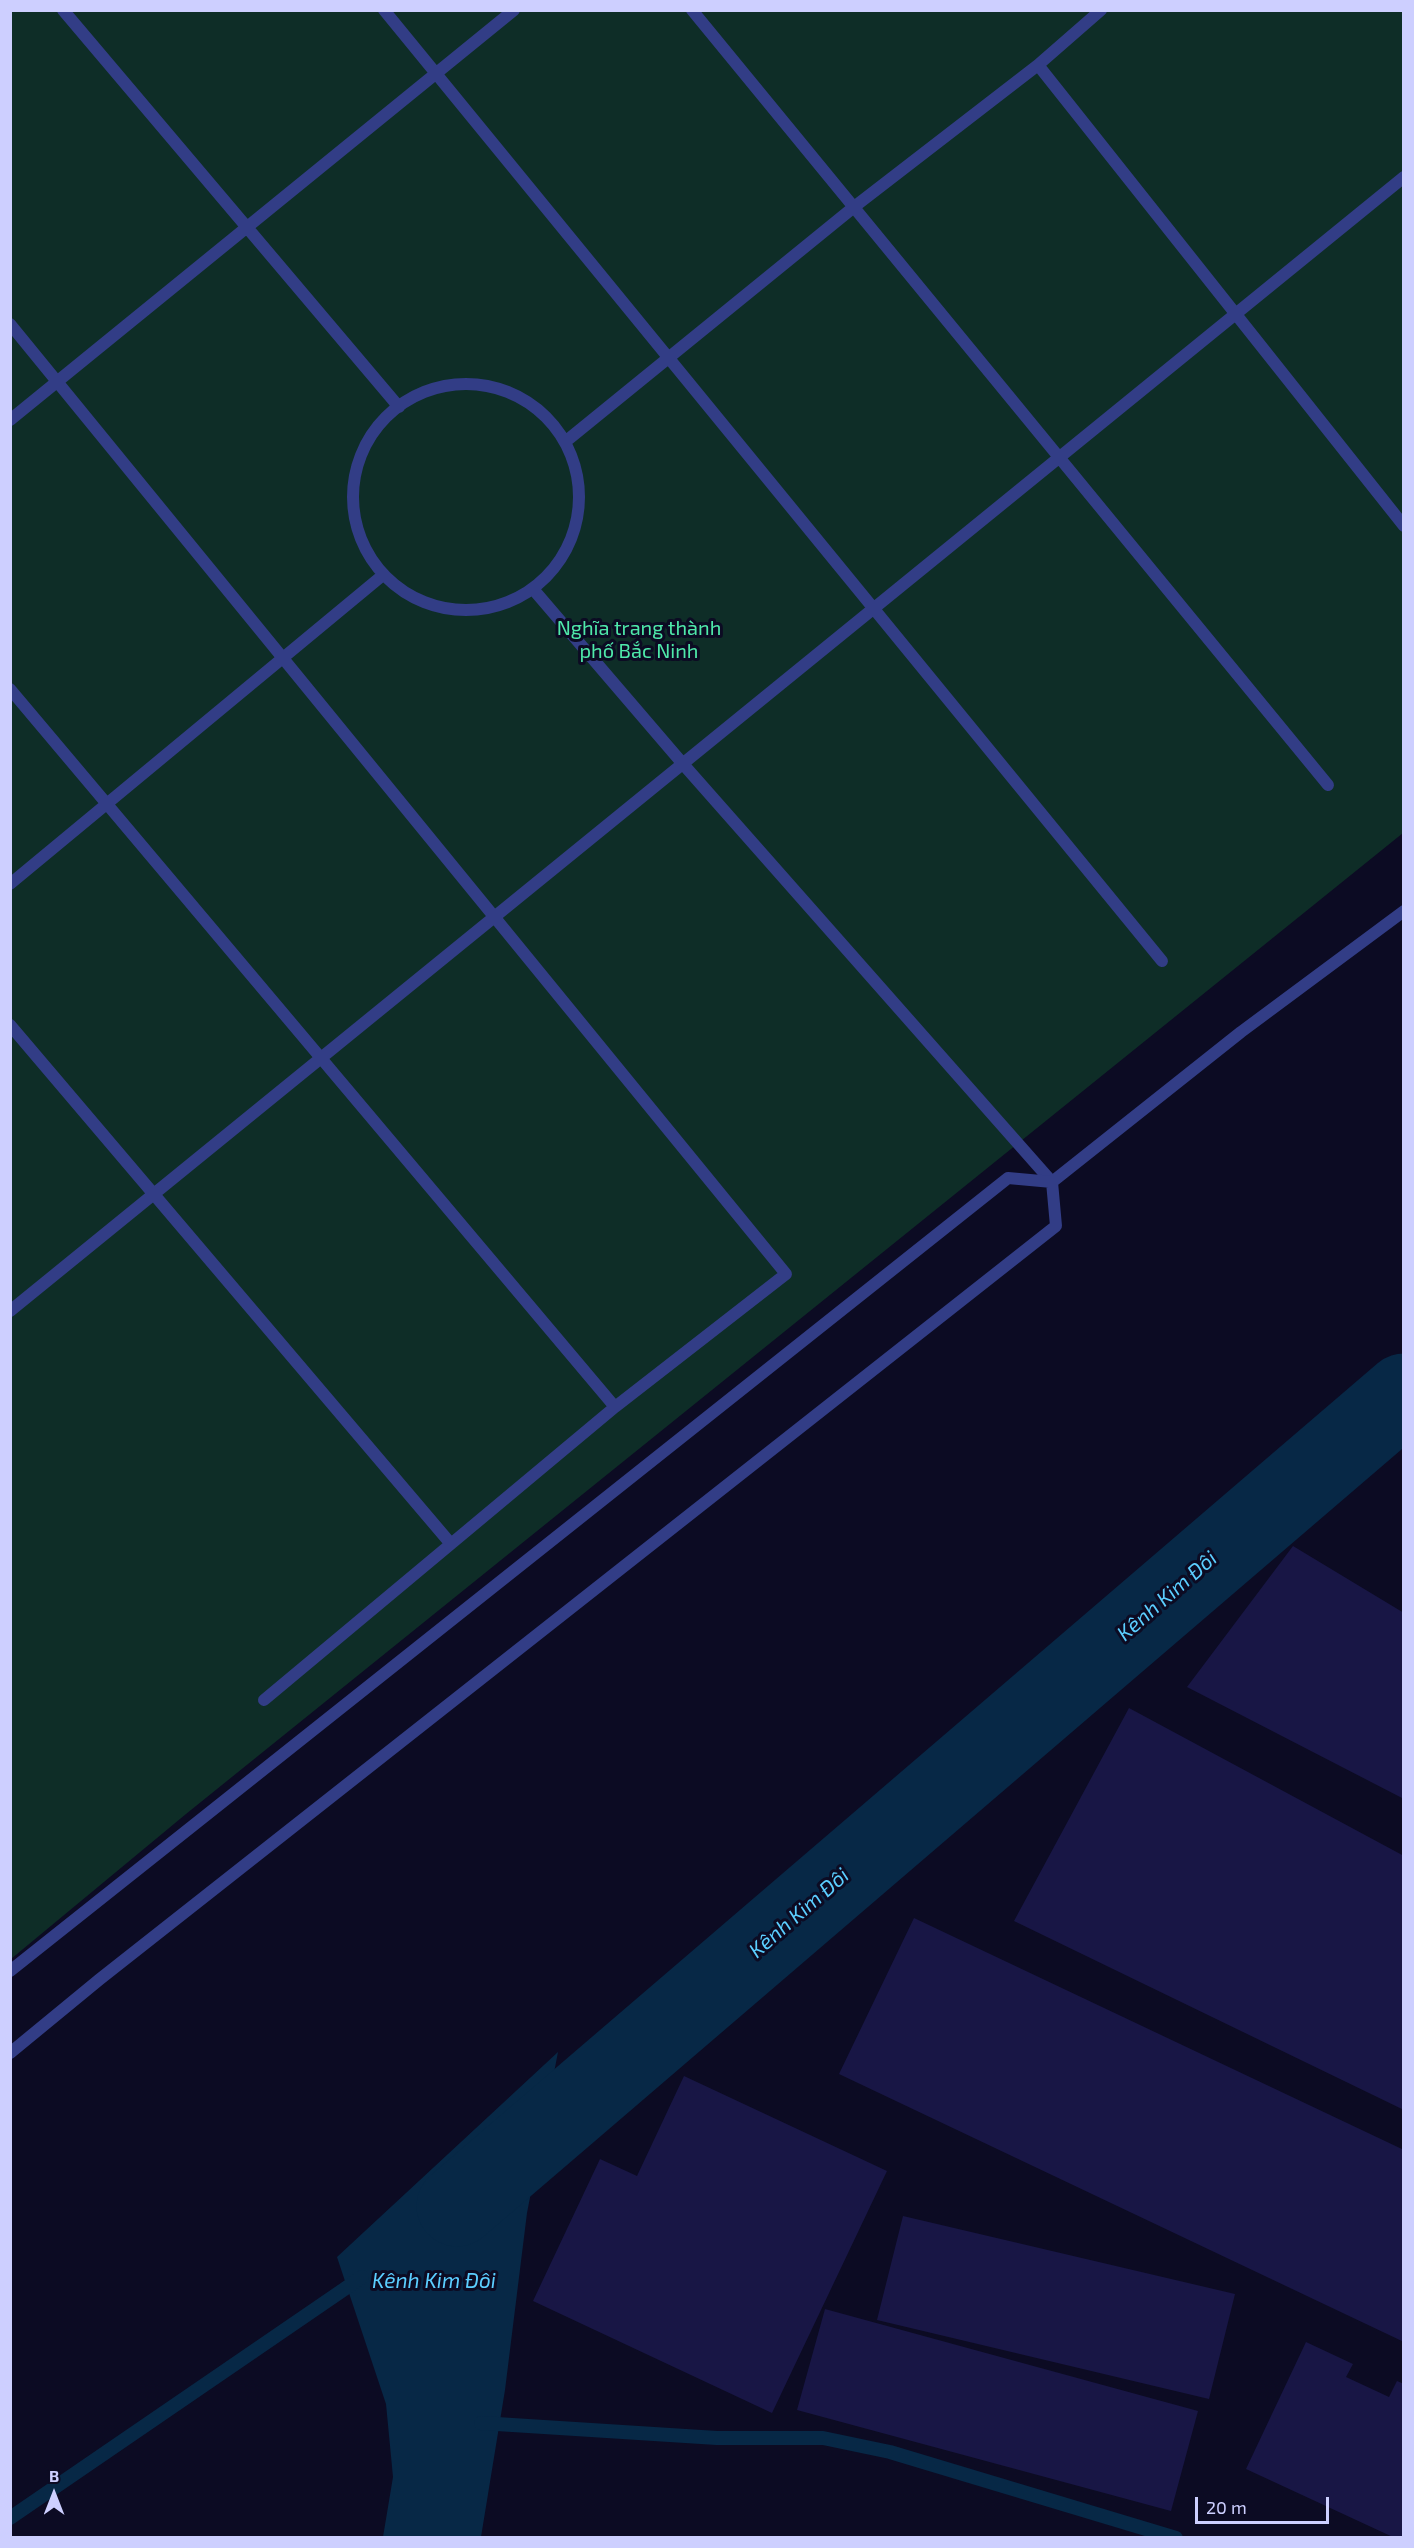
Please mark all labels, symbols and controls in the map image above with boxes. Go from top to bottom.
park label: Nghĩa trang thành phố Bắc Ninh [557,616,721,663]
water label: Kênh Kim Đôi [1112,1546,1222,1646]
water label: Kênh Kim Đôi [744,1863,854,1963]
water label: Kênh Kim Đôi [372,2268,496,2294]
north arrow [24,2464,84,2524]
text: B [49,2466,59,2485]
scale bar [1198,2485,1332,2523]
text: 20 m [1206,2496,1247,2518]

